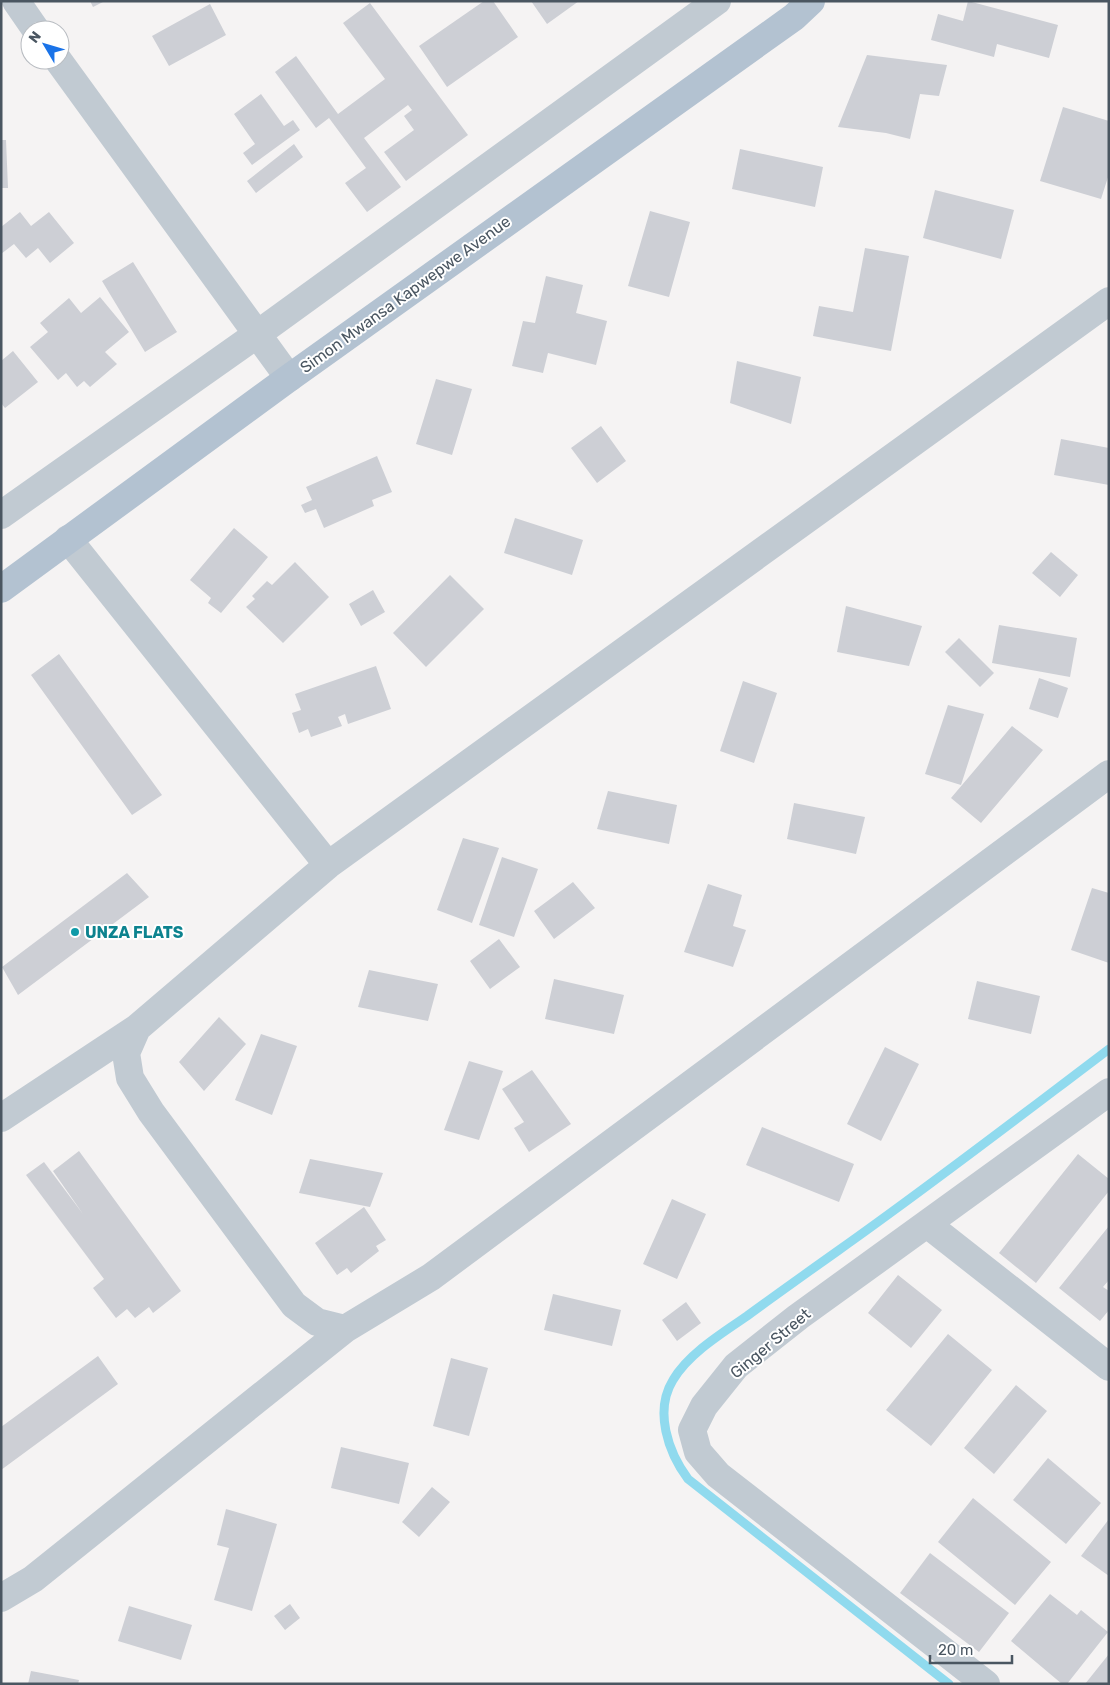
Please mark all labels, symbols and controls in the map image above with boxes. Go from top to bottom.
north arrow [20,20,70,70]
text: N [25,28,45,47]
street label: Simon Mwansa Kapwepwe Avenue [296,212,514,377]
place label: UNZA FLATS [85,923,184,942]
marker: UNZA FLATS [69,926,81,938]
street label: Ginger Street [726,1304,814,1382]
scale bar [930,1632,1012,1664]
text: 20 m [938,1641,973,1659]

